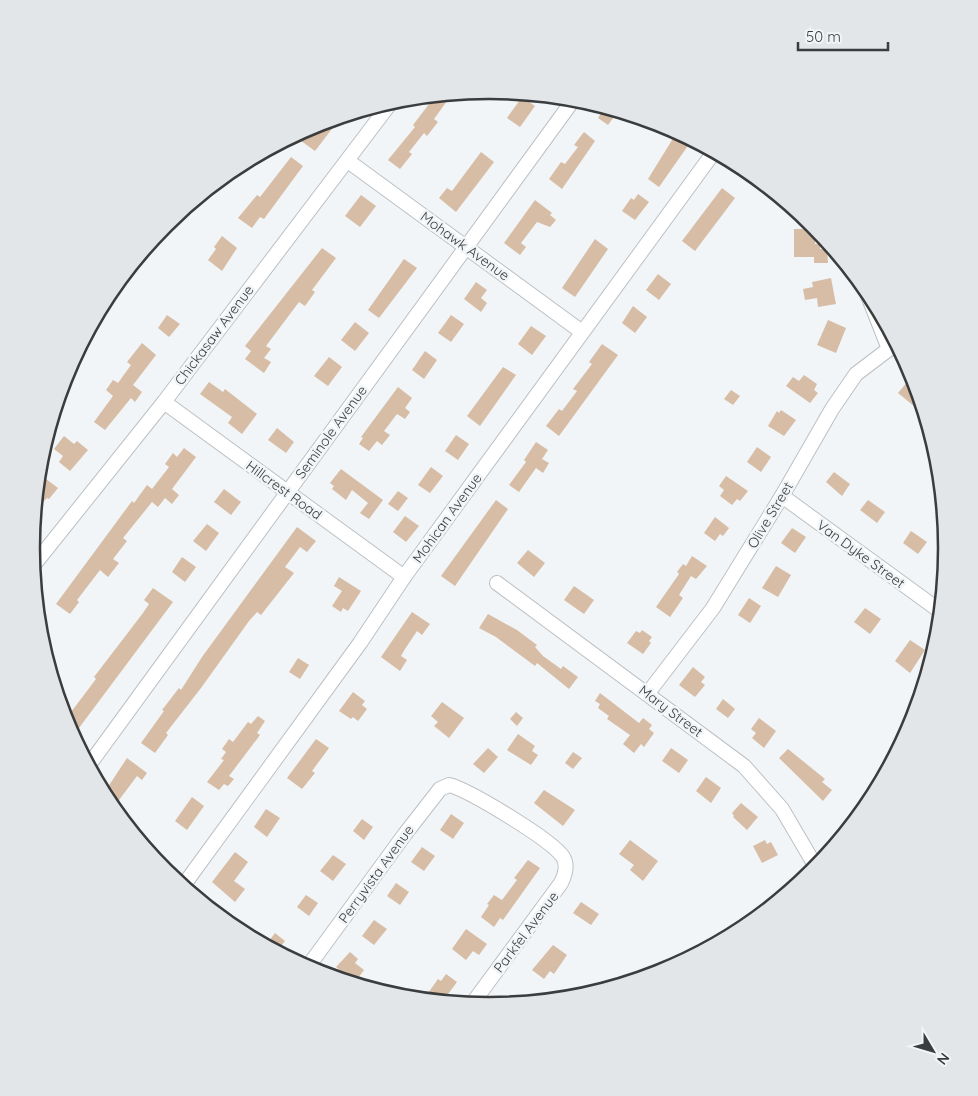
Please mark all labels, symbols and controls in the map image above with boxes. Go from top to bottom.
scale bar [798,20,888,52]
text: 50 m [806,27,841,46]
street label: Mohawk Avenue [417,208,513,285]
street label: Chickasaw Avenue [171,281,258,389]
street label: Seminole Avenue [291,382,371,482]
street label: Hillcrest Road [243,456,325,524]
street label: Mohican Avenue [408,470,486,566]
street label: Olive Street [743,478,797,551]
street label: Van Dyke Street [813,516,909,592]
street label: Mary Street [635,681,707,741]
street label: Perryvista Avenue [334,821,418,927]
street label: Parkfel Avenue [490,888,562,976]
north arrow [908,1026,958,1076]
text: N [933,1049,954,1069]

